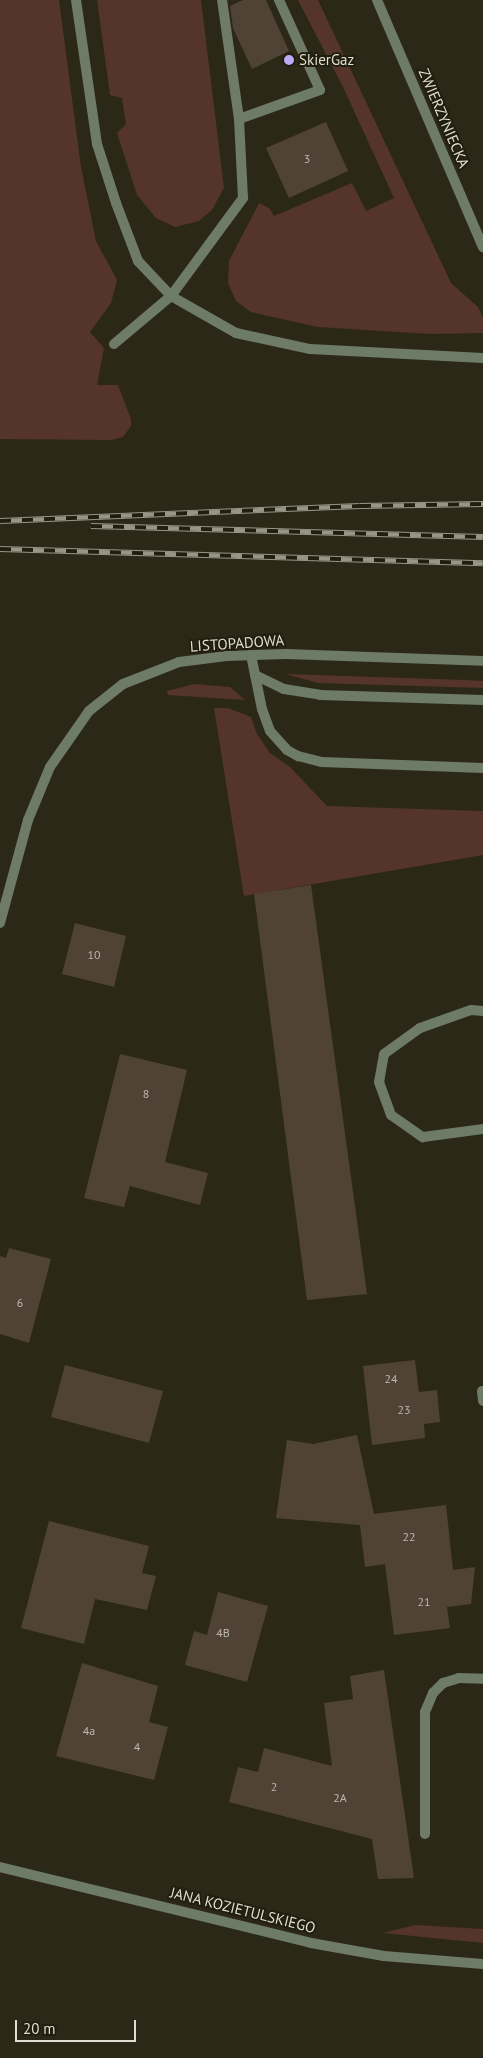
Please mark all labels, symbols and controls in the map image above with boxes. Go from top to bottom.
place label: SkierGaz [299,51,354,69]
marker: SkierGaz [283,54,295,66]
street label: ZWIERZYNIECKA [415,66,473,170]
house number: 3 [304,152,310,166]
street label: LISTOPADOWA [189,631,285,655]
house number: 10 [87,948,101,962]
house number: 8 [143,1087,149,1101]
house number: 6 [17,1296,23,1310]
house number: 24 [384,1372,398,1386]
house number: 23 [397,1403,411,1417]
house number: 22 [402,1530,416,1544]
house number: 21 [417,1595,431,1609]
house number: 4B [216,1626,230,1640]
house number: 4a [83,1724,95,1738]
house number: 4 [134,1740,140,1754]
house number: 2 [271,1780,277,1794]
house number: 2A [333,1791,347,1805]
street label: JANA KOZIETULSKIEGO [168,1883,318,1937]
scale bar [18,2010,139,2042]
text: 20 m [23,2019,56,2038]

